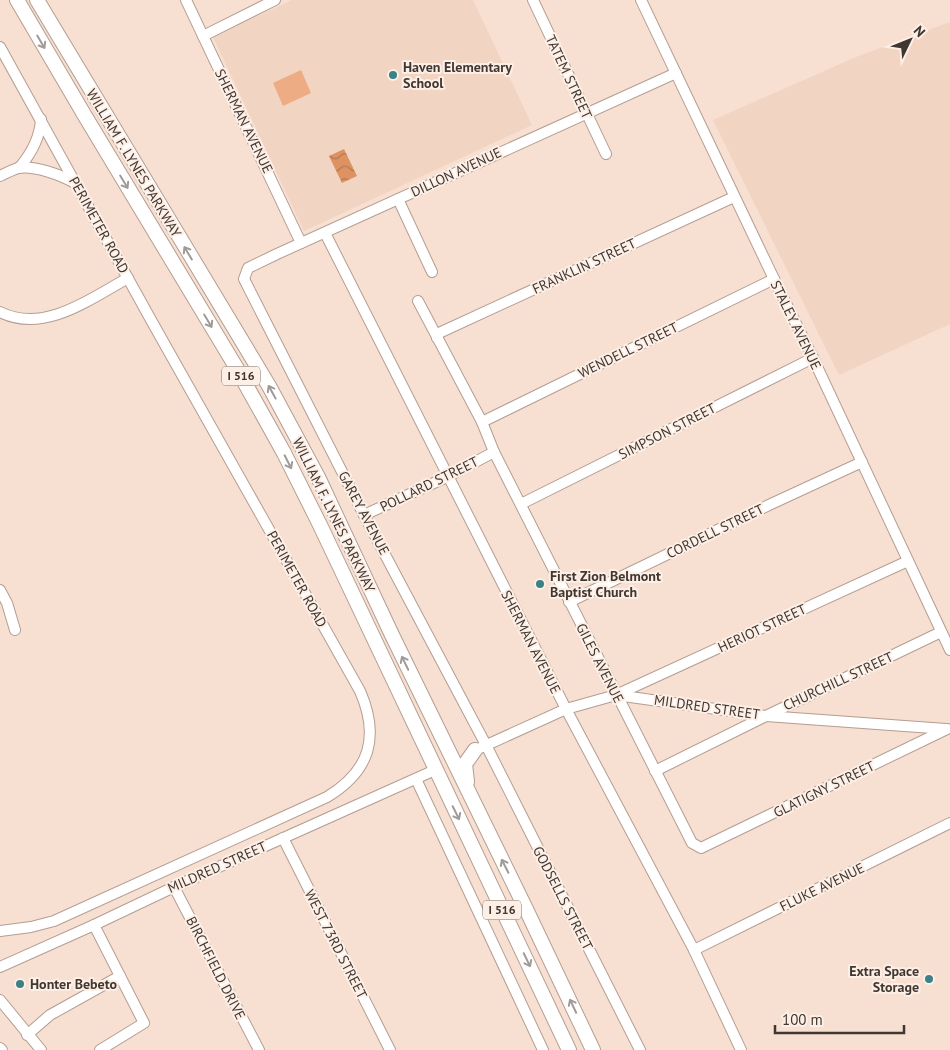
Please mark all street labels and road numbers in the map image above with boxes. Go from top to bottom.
street label: TATEM STREET [542,32,596,122]
street label: SHERMAN AVENUE [211,66,277,176]
street label: WILLIAM F. LYNES PARKWAY [82,85,186,241]
street label: DILLON AVENUE [408,143,504,201]
street label: PERIMETER ROAD [65,173,133,277]
street label: FRANKLIN STREET [529,234,639,298]
street label: STALEY AVENUE [767,277,825,373]
street label: WENDELL STREET [575,318,681,382]
road number: I 516 [222,366,260,386]
street label: SIMPSON STREET [615,399,719,463]
street label: WILLIAM F. LYNES PARKWAY [289,435,379,596]
street label: POLLARD STREET [377,452,481,516]
street label: GAREY AVENUE [334,468,394,558]
street label: CORDELL STREET [663,500,767,562]
street label: PERIMETER ROAD [263,527,331,631]
street label: SHERMAN AVENUE [497,587,565,697]
street label: HERIOT STREET [715,600,809,656]
street label: GILES AVENUE [572,620,628,706]
street label: CHURCHILL STREET [780,647,896,714]
street label: MILDRED STREET [653,691,761,723]
street label: GLATIGNY STREET [770,757,878,821]
street label: MILDRED STREET [165,837,270,897]
street label: GODSELLS STREET [529,843,597,953]
street label: FLUKE AVENUE [777,859,867,915]
street label: WEST 73RD STREET [301,886,371,1002]
road number: I 516 [483,900,521,920]
street label: BIRCHFIELD DRIVE [182,913,250,1023]

